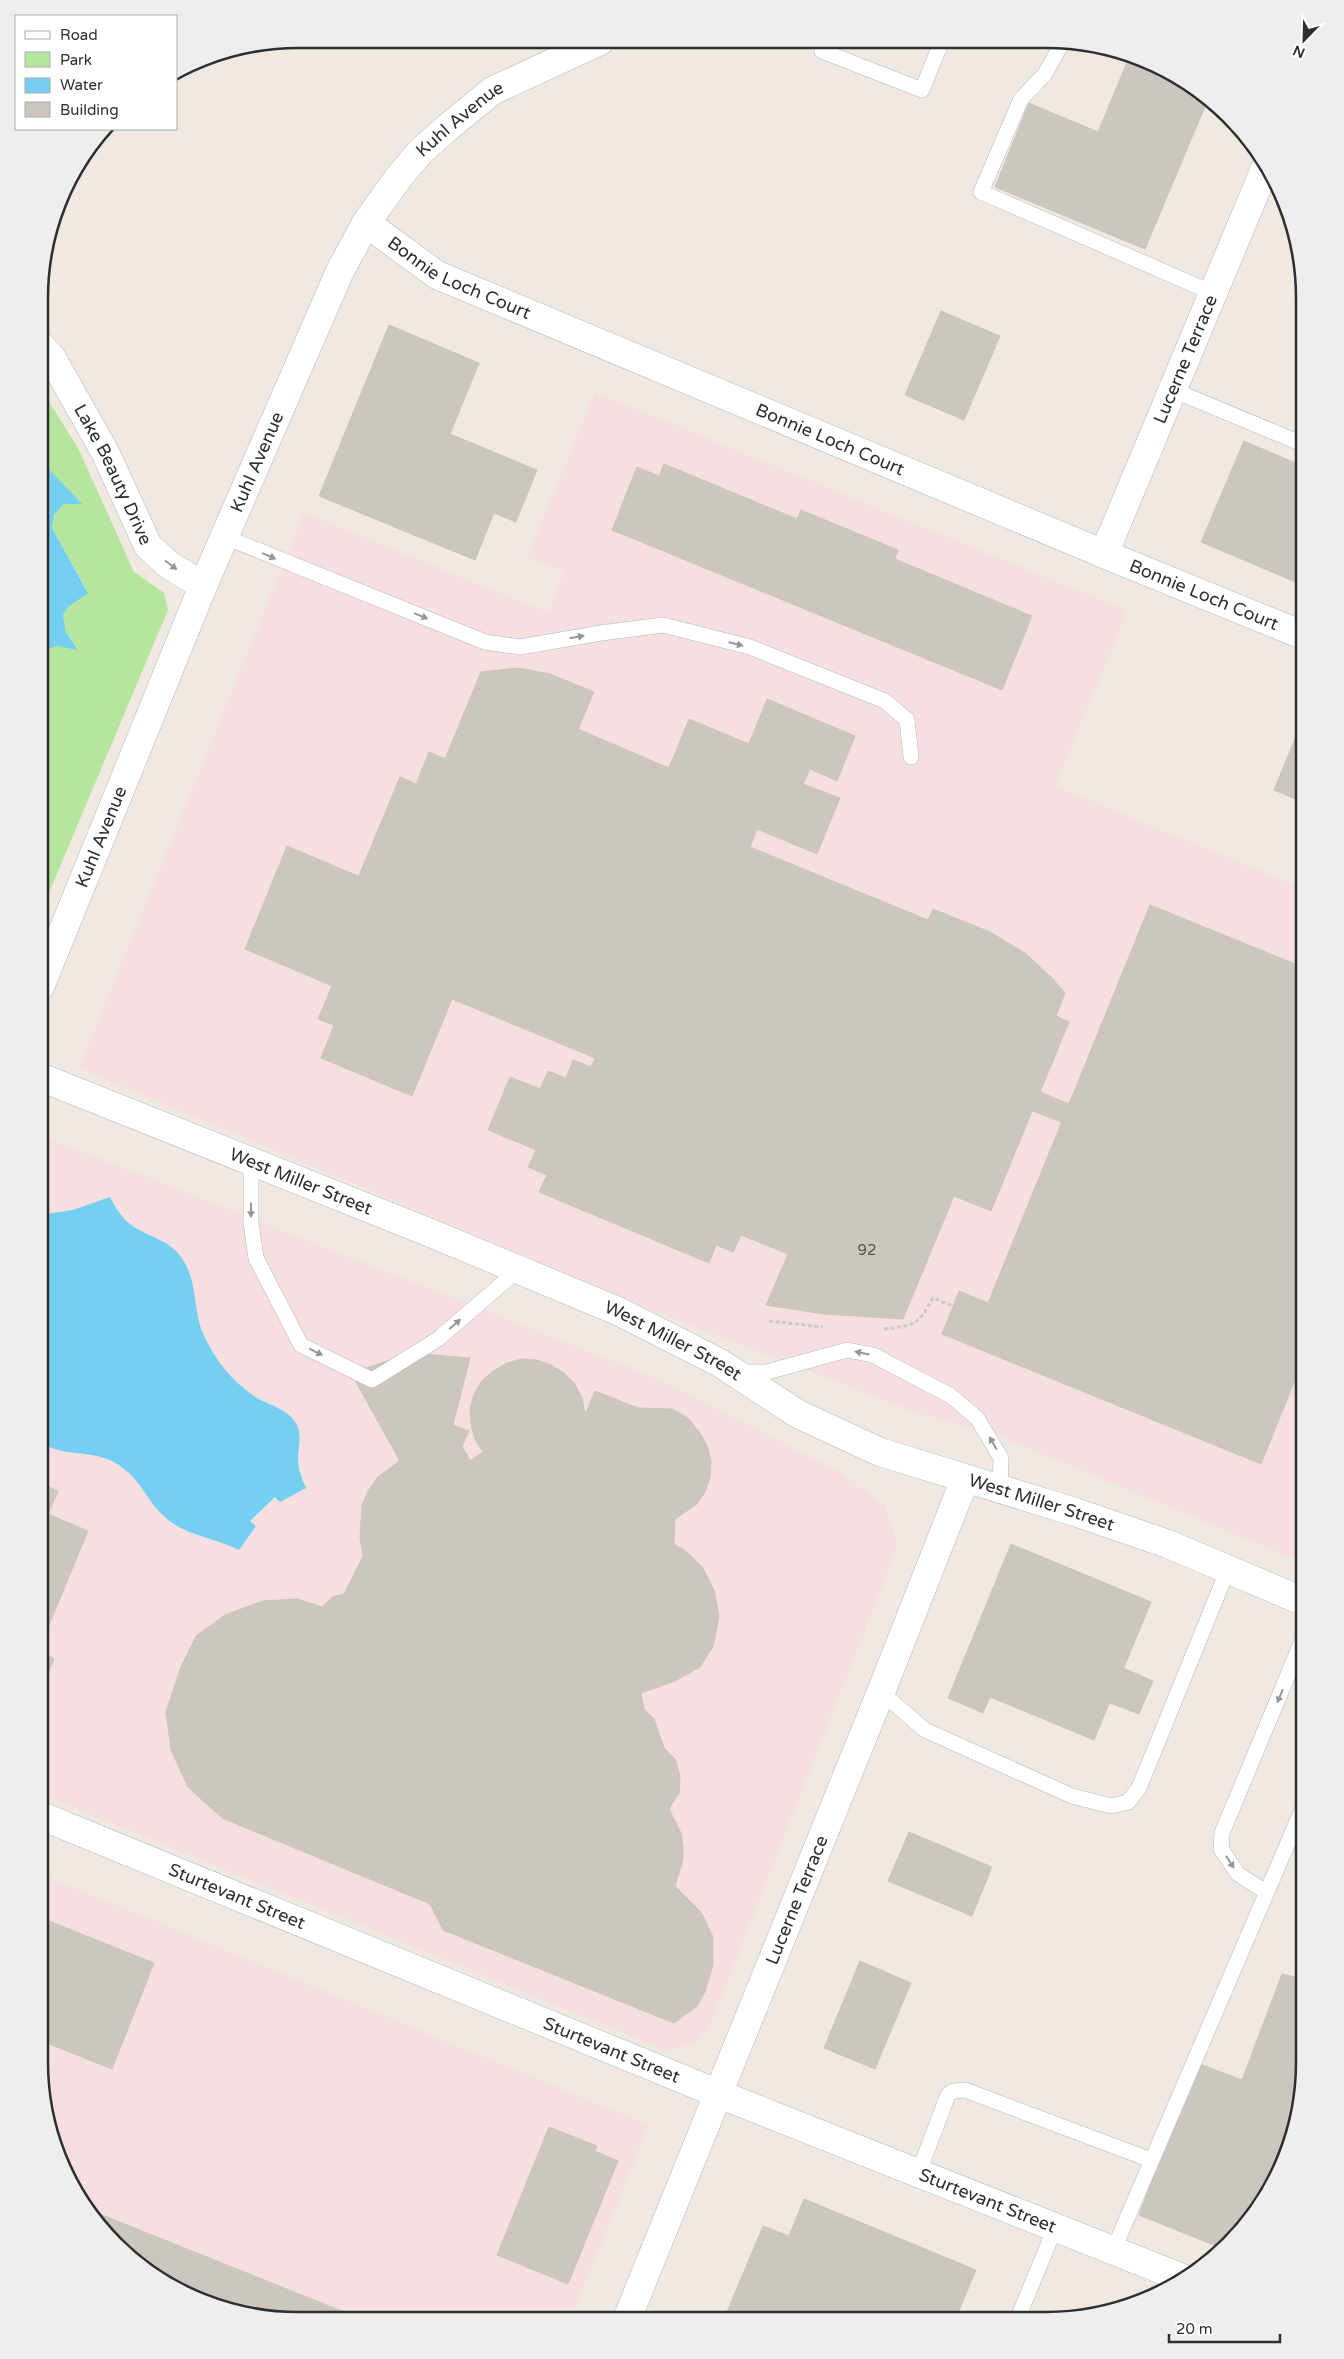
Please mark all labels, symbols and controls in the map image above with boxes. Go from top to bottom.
legend [15,15,178,130]
north arrow [1279,15,1329,65]
text: Road [60,26,98,44]
text: N [1291,41,1308,62]
text: Park [60,51,92,69]
text: Water [60,76,103,94]
street label: Kuhl Avenue [411,76,507,162]
text: Building [60,101,119,119]
street label: Bonnie Loch Court [383,231,534,324]
street label: Lucerne Terrace [1149,292,1222,427]
street label: Bonnie Loch Court [752,399,908,480]
street label: Lake Beauty Drive [69,400,157,548]
street label: Kuhl Avenue [225,408,288,516]
one-way arrow [262,553,277,561]
street label: Bonnie Loch Court [1126,555,1282,635]
one-way arrow [164,560,177,571]
one-way arrow [413,613,428,620]
one-way arrow [569,633,585,641]
one-way arrow [729,640,744,648]
street label: Kuhl Avenue [71,783,131,891]
street label: West Miller Street [226,1143,376,1220]
one-way arrow [247,1202,255,1218]
house number: 92 [858,1241,876,1259]
street label: West Miller Street [601,1296,746,1385]
one-way arrow [448,1318,460,1330]
one-way arrow [309,1348,323,1356]
one-way arrow [854,1349,870,1357]
one-way arrow [988,1436,997,1449]
street label: West Miller Street [966,1469,1118,1536]
one-way arrow [1275,1689,1283,1703]
street label: Lucerne Terrace [761,1832,833,1968]
one-way arrow [1225,1855,1235,1868]
street label: Sturtevant Street [165,1858,309,1934]
street label: Sturtevant Street [540,2012,683,2088]
street label: Sturtevant Street [916,2164,1059,2238]
scale bar [1169,2312,1280,2344]
text: 20 m [1176,2320,1213,2338]

